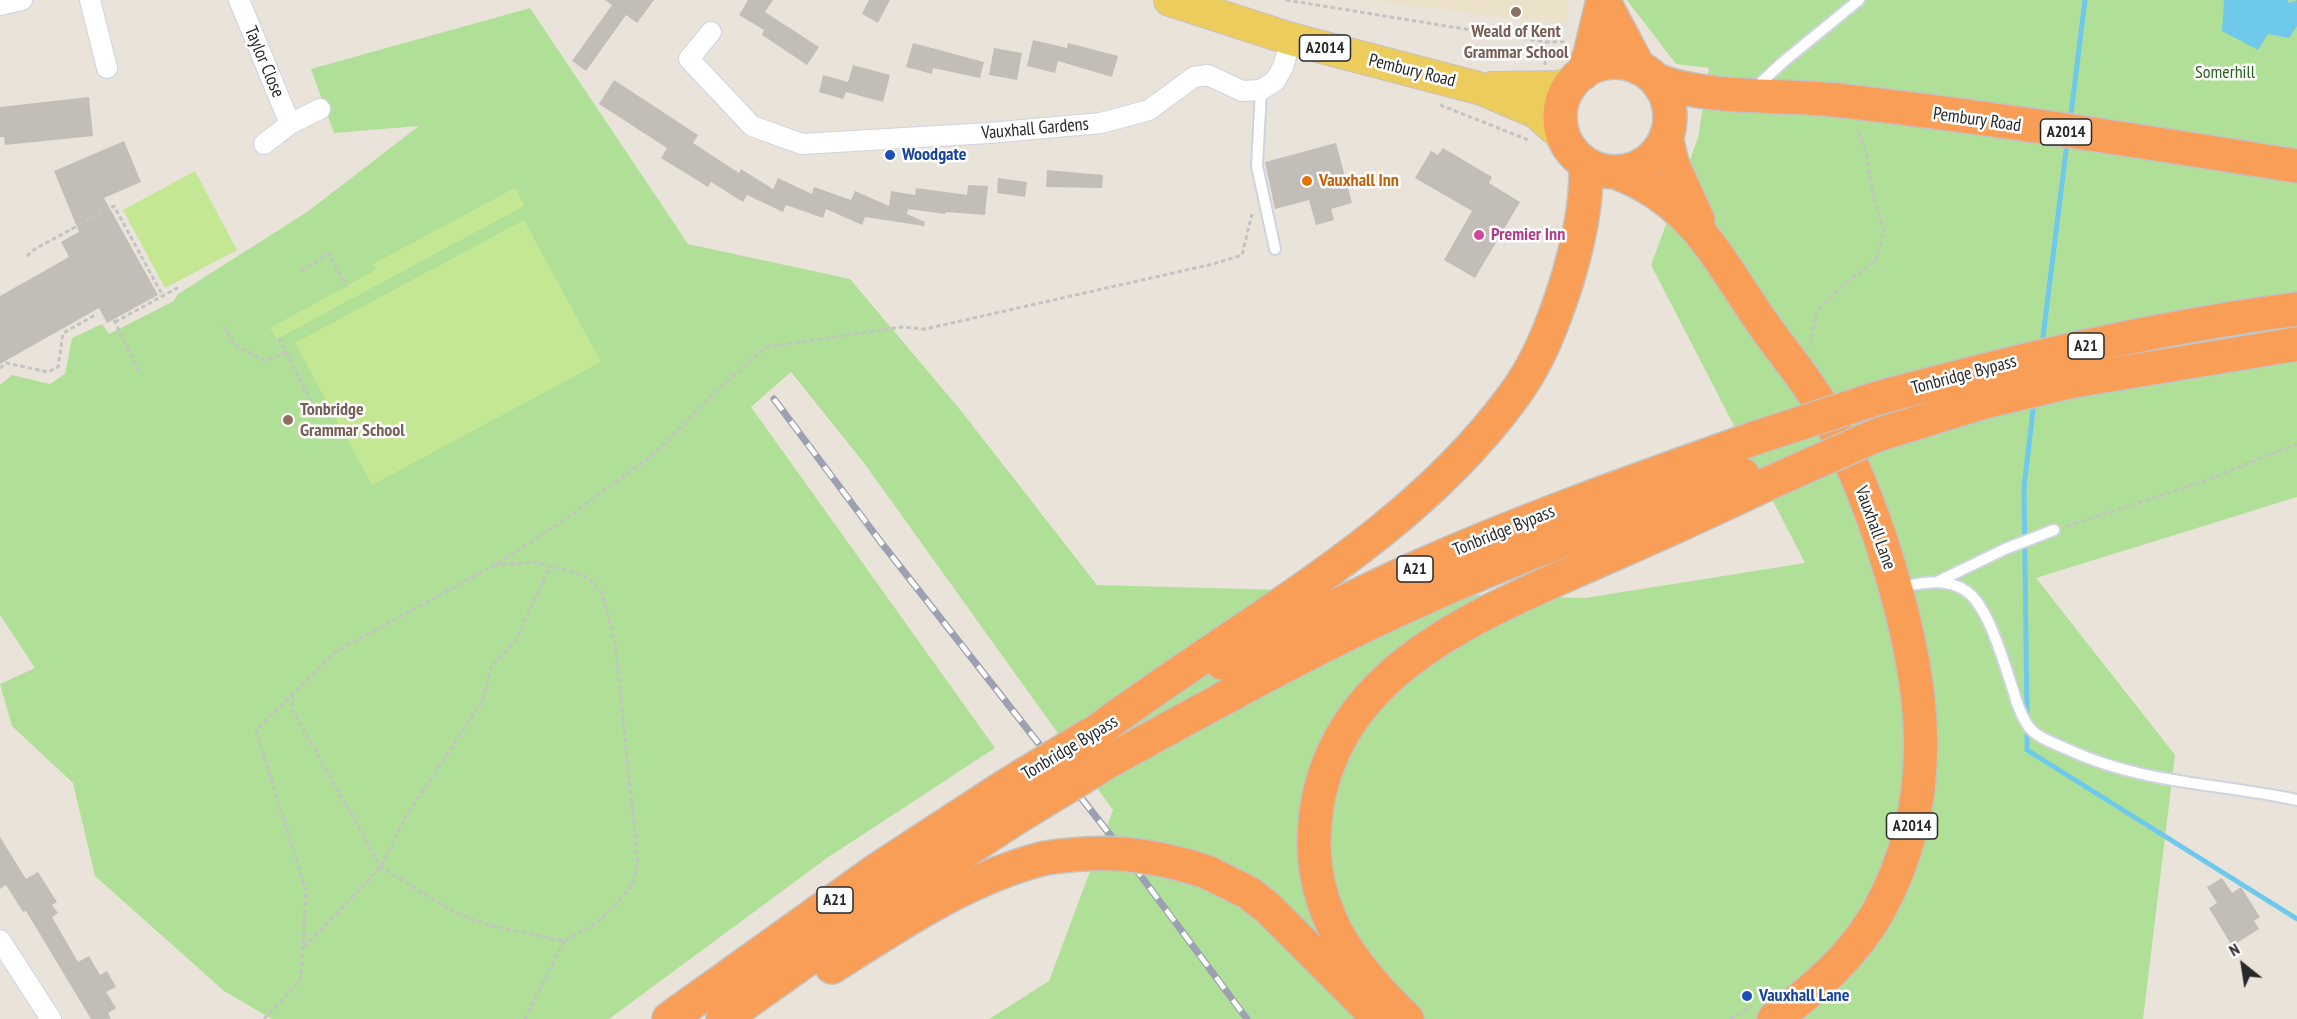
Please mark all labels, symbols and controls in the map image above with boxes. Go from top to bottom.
marker: Weald of Kent Grammar School [1509,5,1523,19]
place label: Weald of Kent Grammar School [1464,21,1568,63]
street label: Taylor Close [239,23,289,101]
road number: A2014 [1300,35,1350,61]
street label: Pembury Road [1366,50,1458,92]
park label: Somerhill [2195,62,2255,84]
street label: Pembury Road [1932,103,2022,137]
street label: Vauxhall Gardens [980,114,1090,144]
road number: A2014 [2040,119,2092,145]
place label: Woodgate [902,144,966,166]
marker: Woodgate [883,148,897,162]
place label: Vauxhall Inn [1319,170,1399,192]
marker: Vauxhall Inn [1300,174,1314,188]
place label: Premier Inn [1491,224,1565,246]
marker: Premier Inn [1472,228,1486,242]
road number: A21 [2068,333,2104,359]
street label: Tonbridge Bypass [1909,351,2019,399]
place label: Tonbridge Grammar School [300,399,405,442]
marker: Tonbridge Grammar School [281,413,295,427]
street label: Vauxhall Lane [1850,483,1900,573]
street label: Tonbridge Bypass [1450,501,1558,561]
road number: A21 [1397,556,1433,582]
street label: Tonbridge Bypass [1018,711,1122,785]
road number: A2014 [1886,813,1938,839]
road number: A21 [817,887,853,913]
north arrow [2213,935,2273,995]
text: N [2225,939,2243,960]
place label: Vauxhall Lane [1759,985,1849,1007]
marker: Vauxhall Lane [1740,989,1754,1003]

